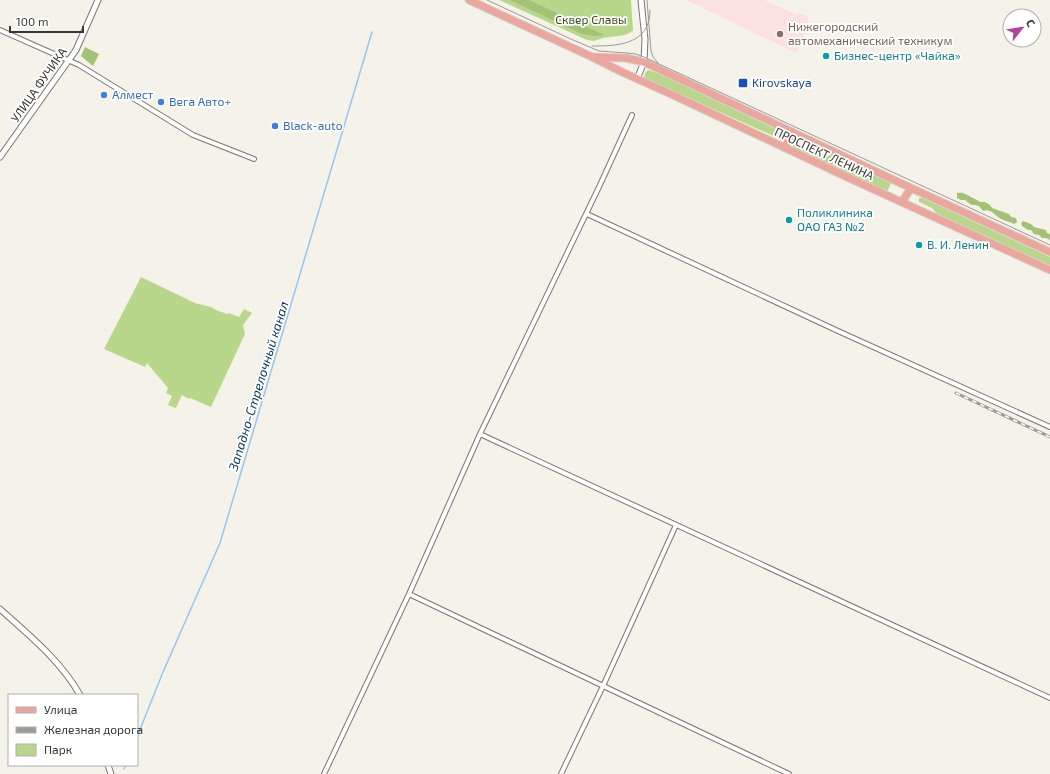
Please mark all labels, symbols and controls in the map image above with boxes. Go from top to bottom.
scale bar [10,8,83,34]
north arrow [1002,8,1042,48]
park label: Сквер Славы [555,12,627,26]
text: 100 m [16,14,48,28]
text: С [1024,17,1039,29]
place label: Нижегородский автомеханический техникум [788,19,952,48]
marker: Нижегородский автомеханический техникум [775,29,785,39]
street label: УЛИЦА ФУЧИКА [7,44,69,124]
place label: Бизнес-центр «Чайка» [834,48,961,62]
marker: Бизнес-центр «Чайка» [821,51,831,61]
place label: Kirovskaya [752,75,812,89]
marker: Kirovskaya [737,77,749,89]
place label: Алмест [112,87,154,101]
marker: Алмест [99,90,109,100]
place label: Вега Авто+ [169,94,231,108]
marker: Вега Авто+ [156,97,166,107]
place label: Black-auto [283,118,343,132]
marker: Black-auto [270,121,280,131]
street label: ПРОСПЕКТ ЛЕНИНА [773,124,877,182]
place label: Поликлиника ОАО ГАЗ №2 [797,205,873,233]
marker: Поликлиника ОАО ГАЗ №2 [784,215,794,225]
place label: В. И. Ленин [927,237,989,251]
marker: В. И. Ленин [914,240,924,250]
water label: Западно-Стрелочный канал [224,299,291,474]
legend [8,694,138,766]
text: Улица [44,702,77,716]
text: Железная дорога [44,722,143,736]
text: Парк [44,742,73,756]

